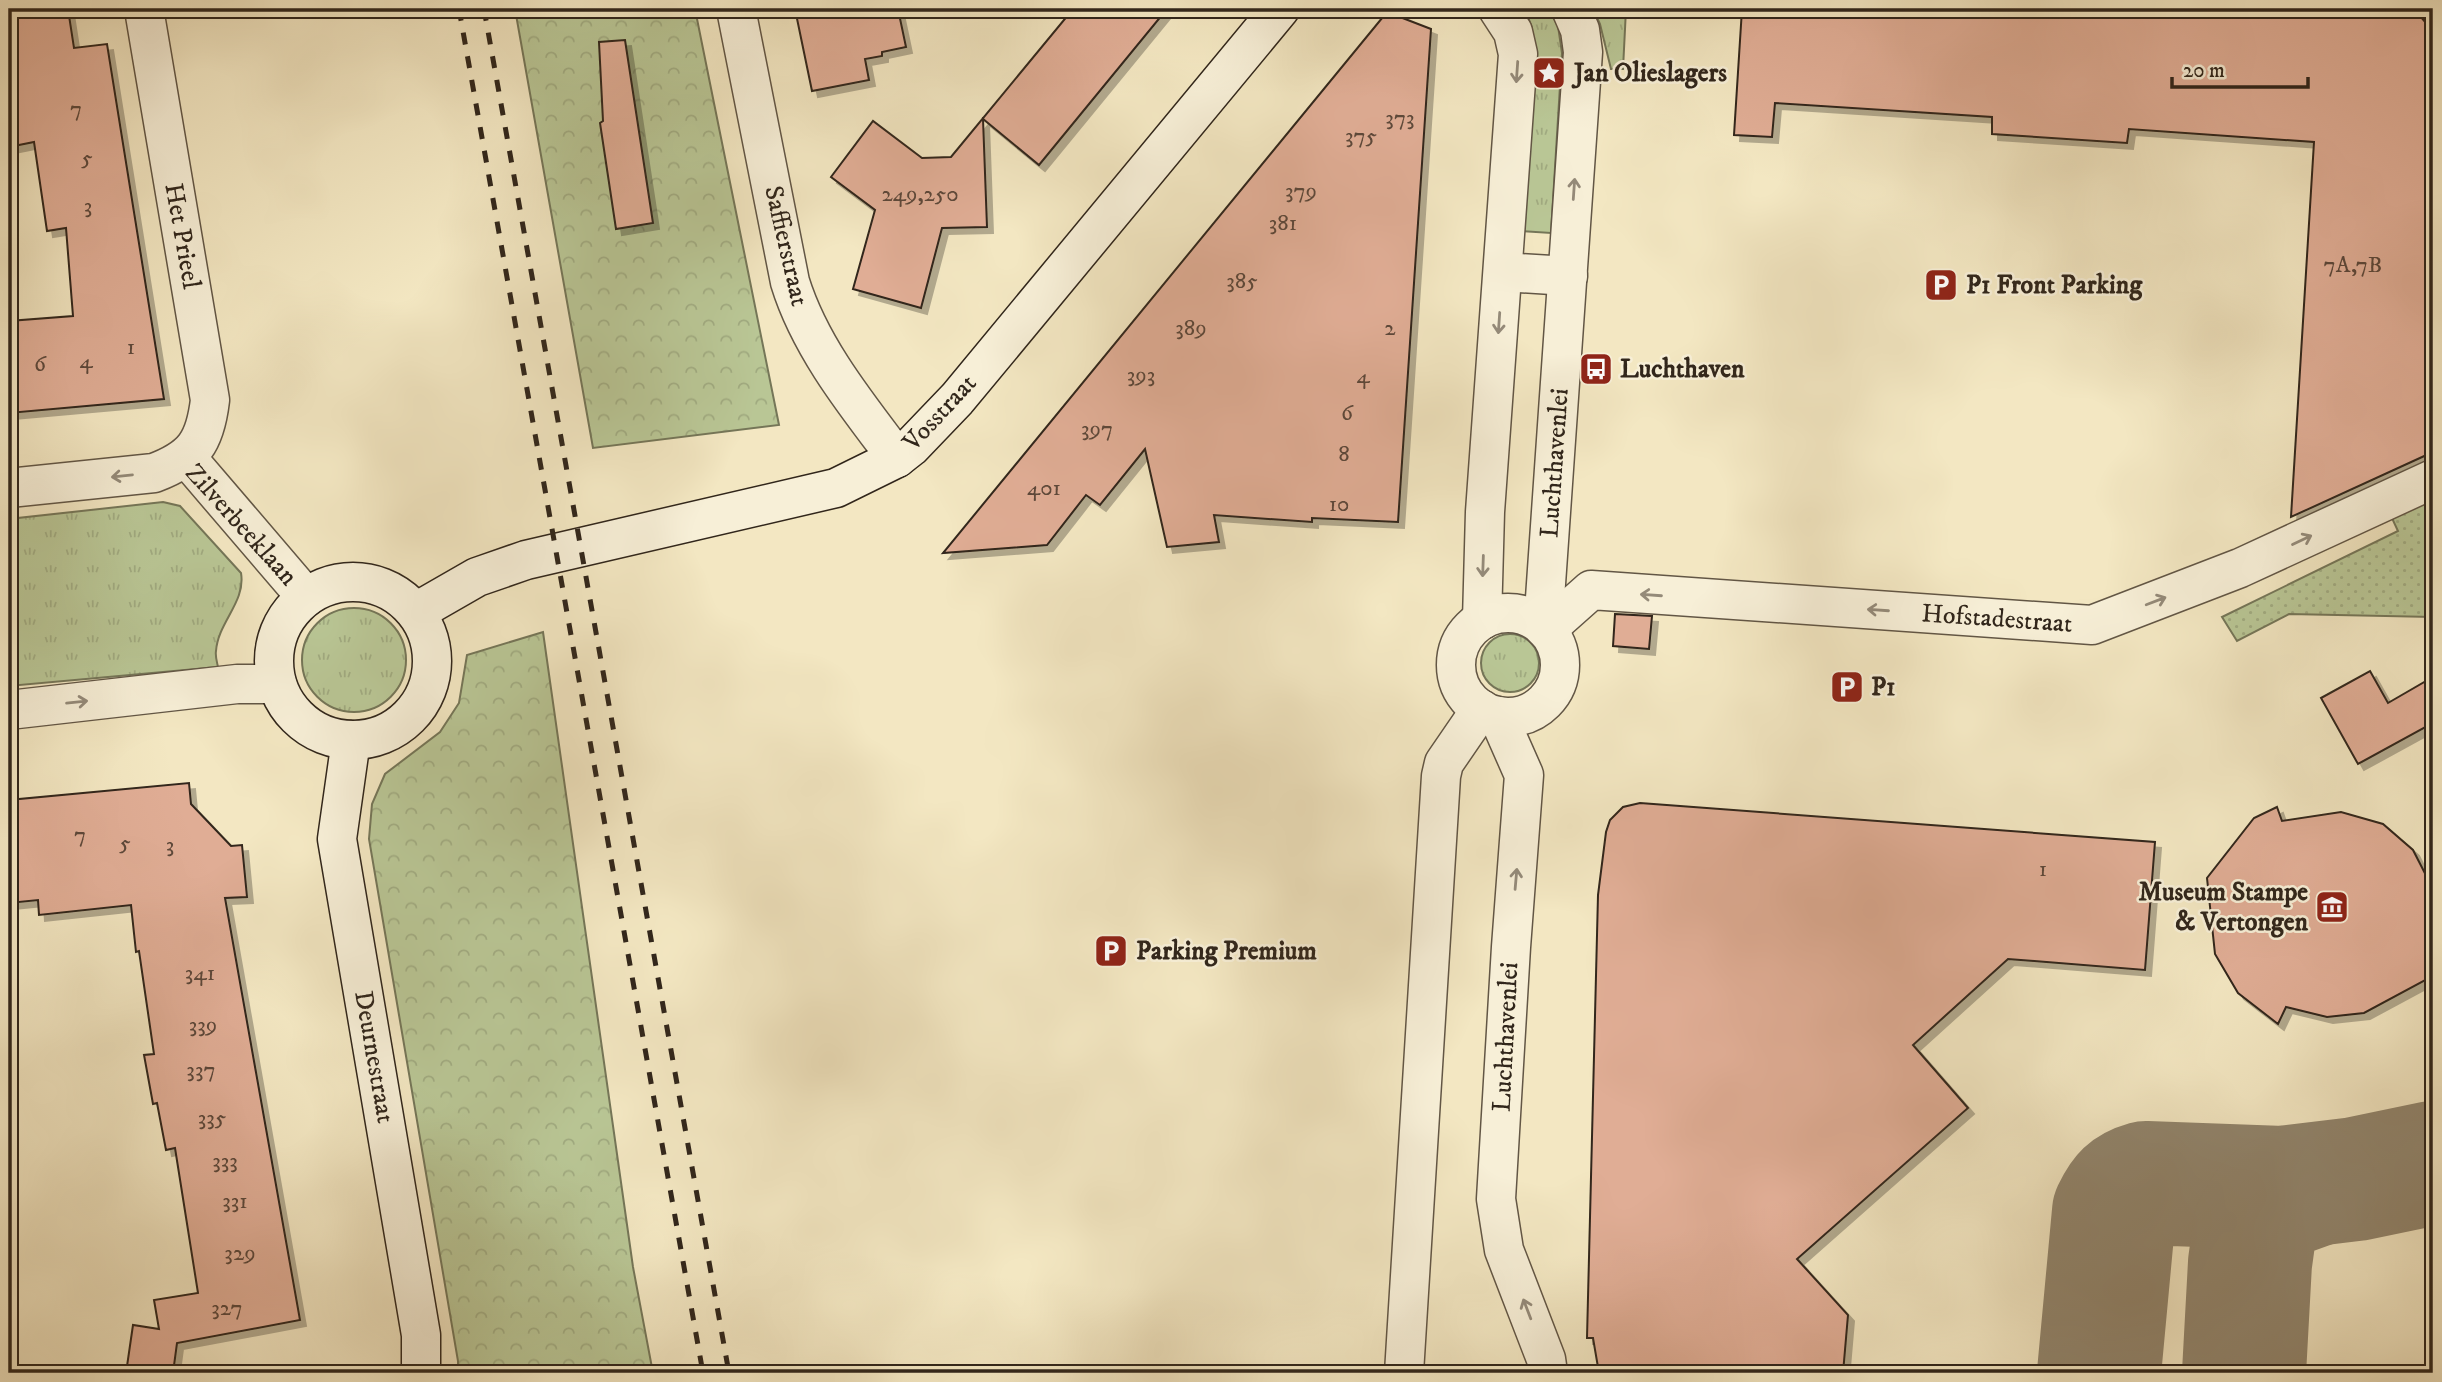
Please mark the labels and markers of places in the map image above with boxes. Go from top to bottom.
place icon: Jan Olieslagers [1530,54,1568,92]
place label: Jan Olieslagers [1571,57,1727,90]
parking icon: P1 Front Parking [1922,266,1960,304]
place label: P1 Front Parking [1966,269,2143,302]
bus stop icon: Luchthaven [1577,350,1615,388]
place label: Luchthaven [1620,353,1745,386]
parking icon: P1 [1828,668,1866,706]
place label: P1 [1871,671,1896,704]
place label: Museum Stampe & Vertongen [2139,876,2308,939]
museum icon: Museum Stampe & Vertongen [2313,888,2351,926]
parking icon: Parking Premium [1092,932,1130,970]
place label: Parking Premium [1136,935,1317,968]

